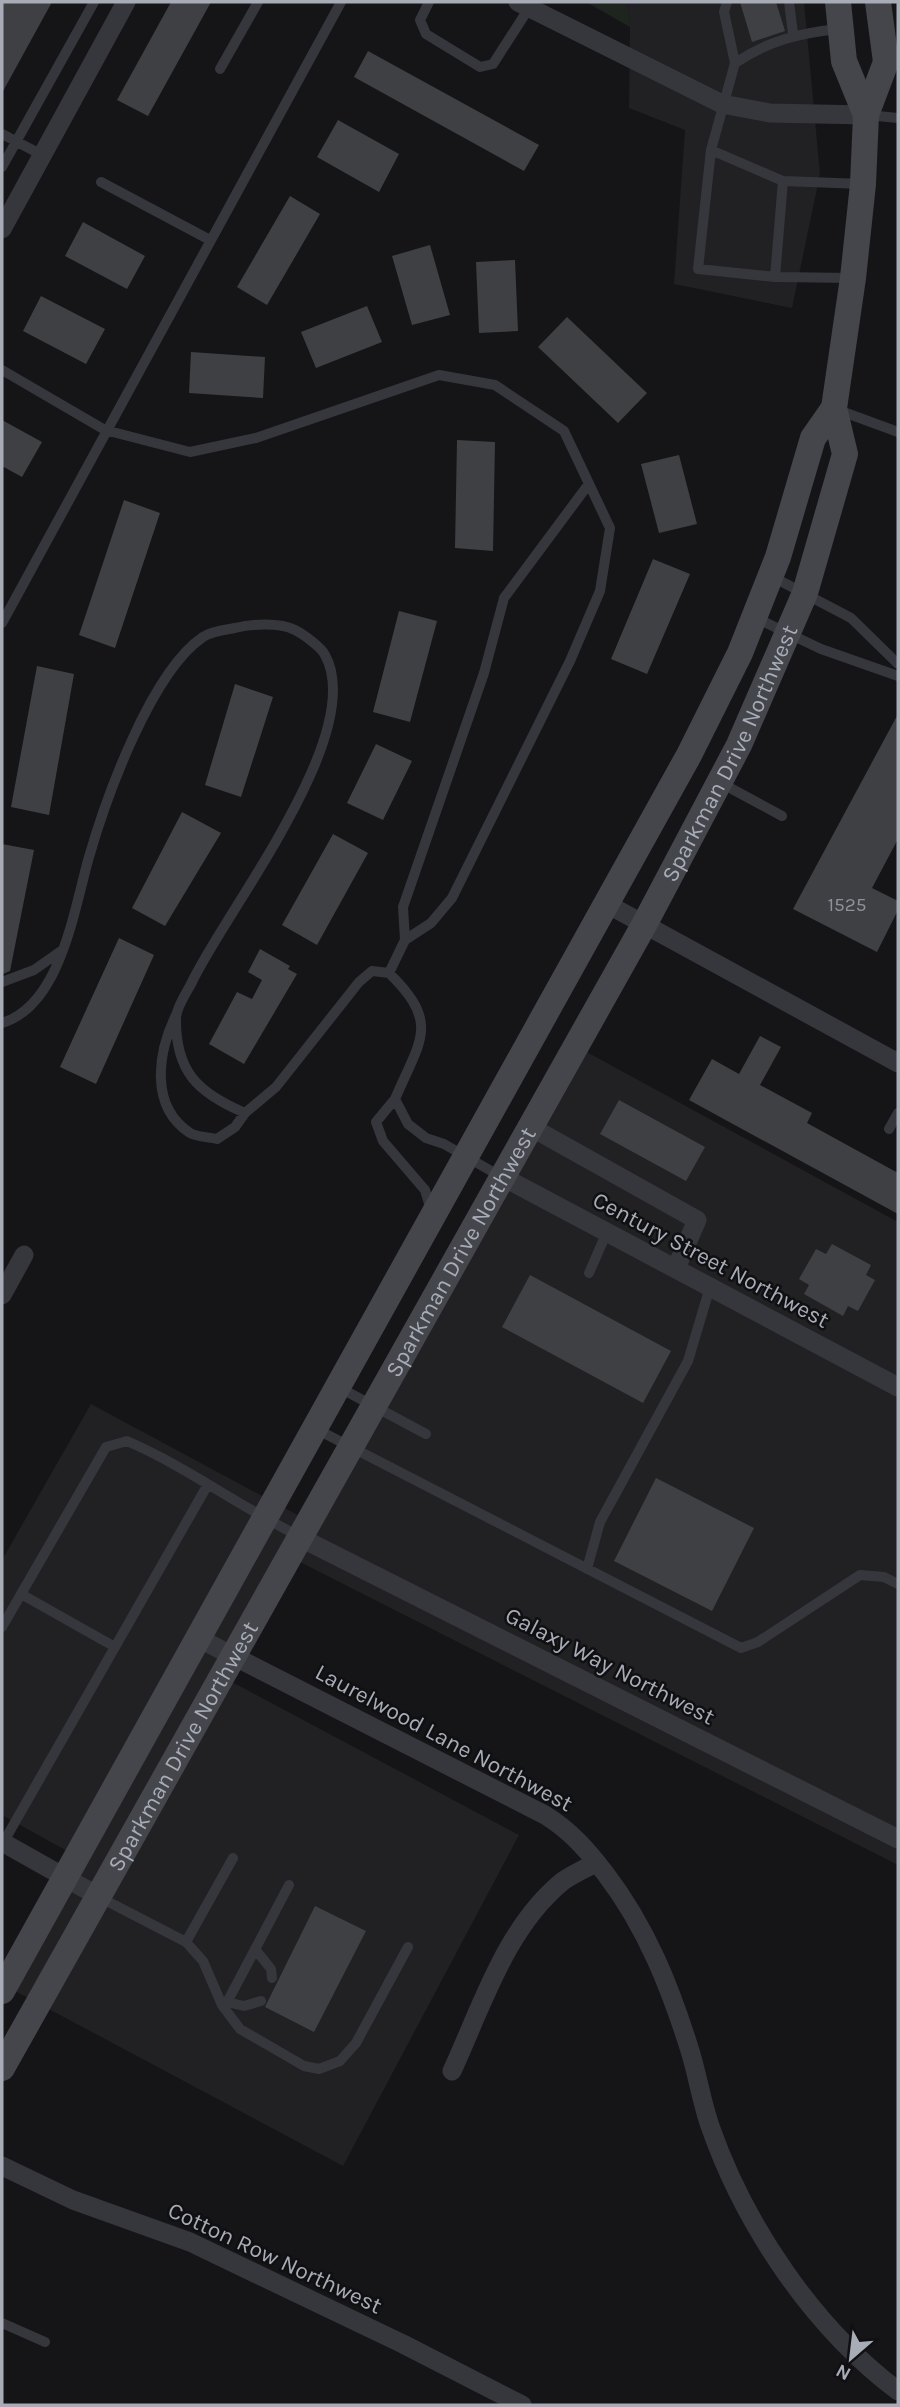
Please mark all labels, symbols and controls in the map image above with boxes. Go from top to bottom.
street label: Sparkman Drive Northwest [656,620,803,886]
house number: 1525 [828,894,866,916]
street label: Sparkman Drive Northwest [379,1122,541,1382]
street label: Century Street Northwest [588,1186,834,1334]
street label: Galaxy Way Northwest [501,1601,720,1731]
street label: Sparkman Drive Northwest [102,1616,264,1876]
street label: Laurelwood Lane Northwest [311,1659,578,1818]
street label: Cotton Row Northwest [164,2197,387,2320]
north arrow [816,2323,886,2393]
text: N [832,2359,855,2385]

